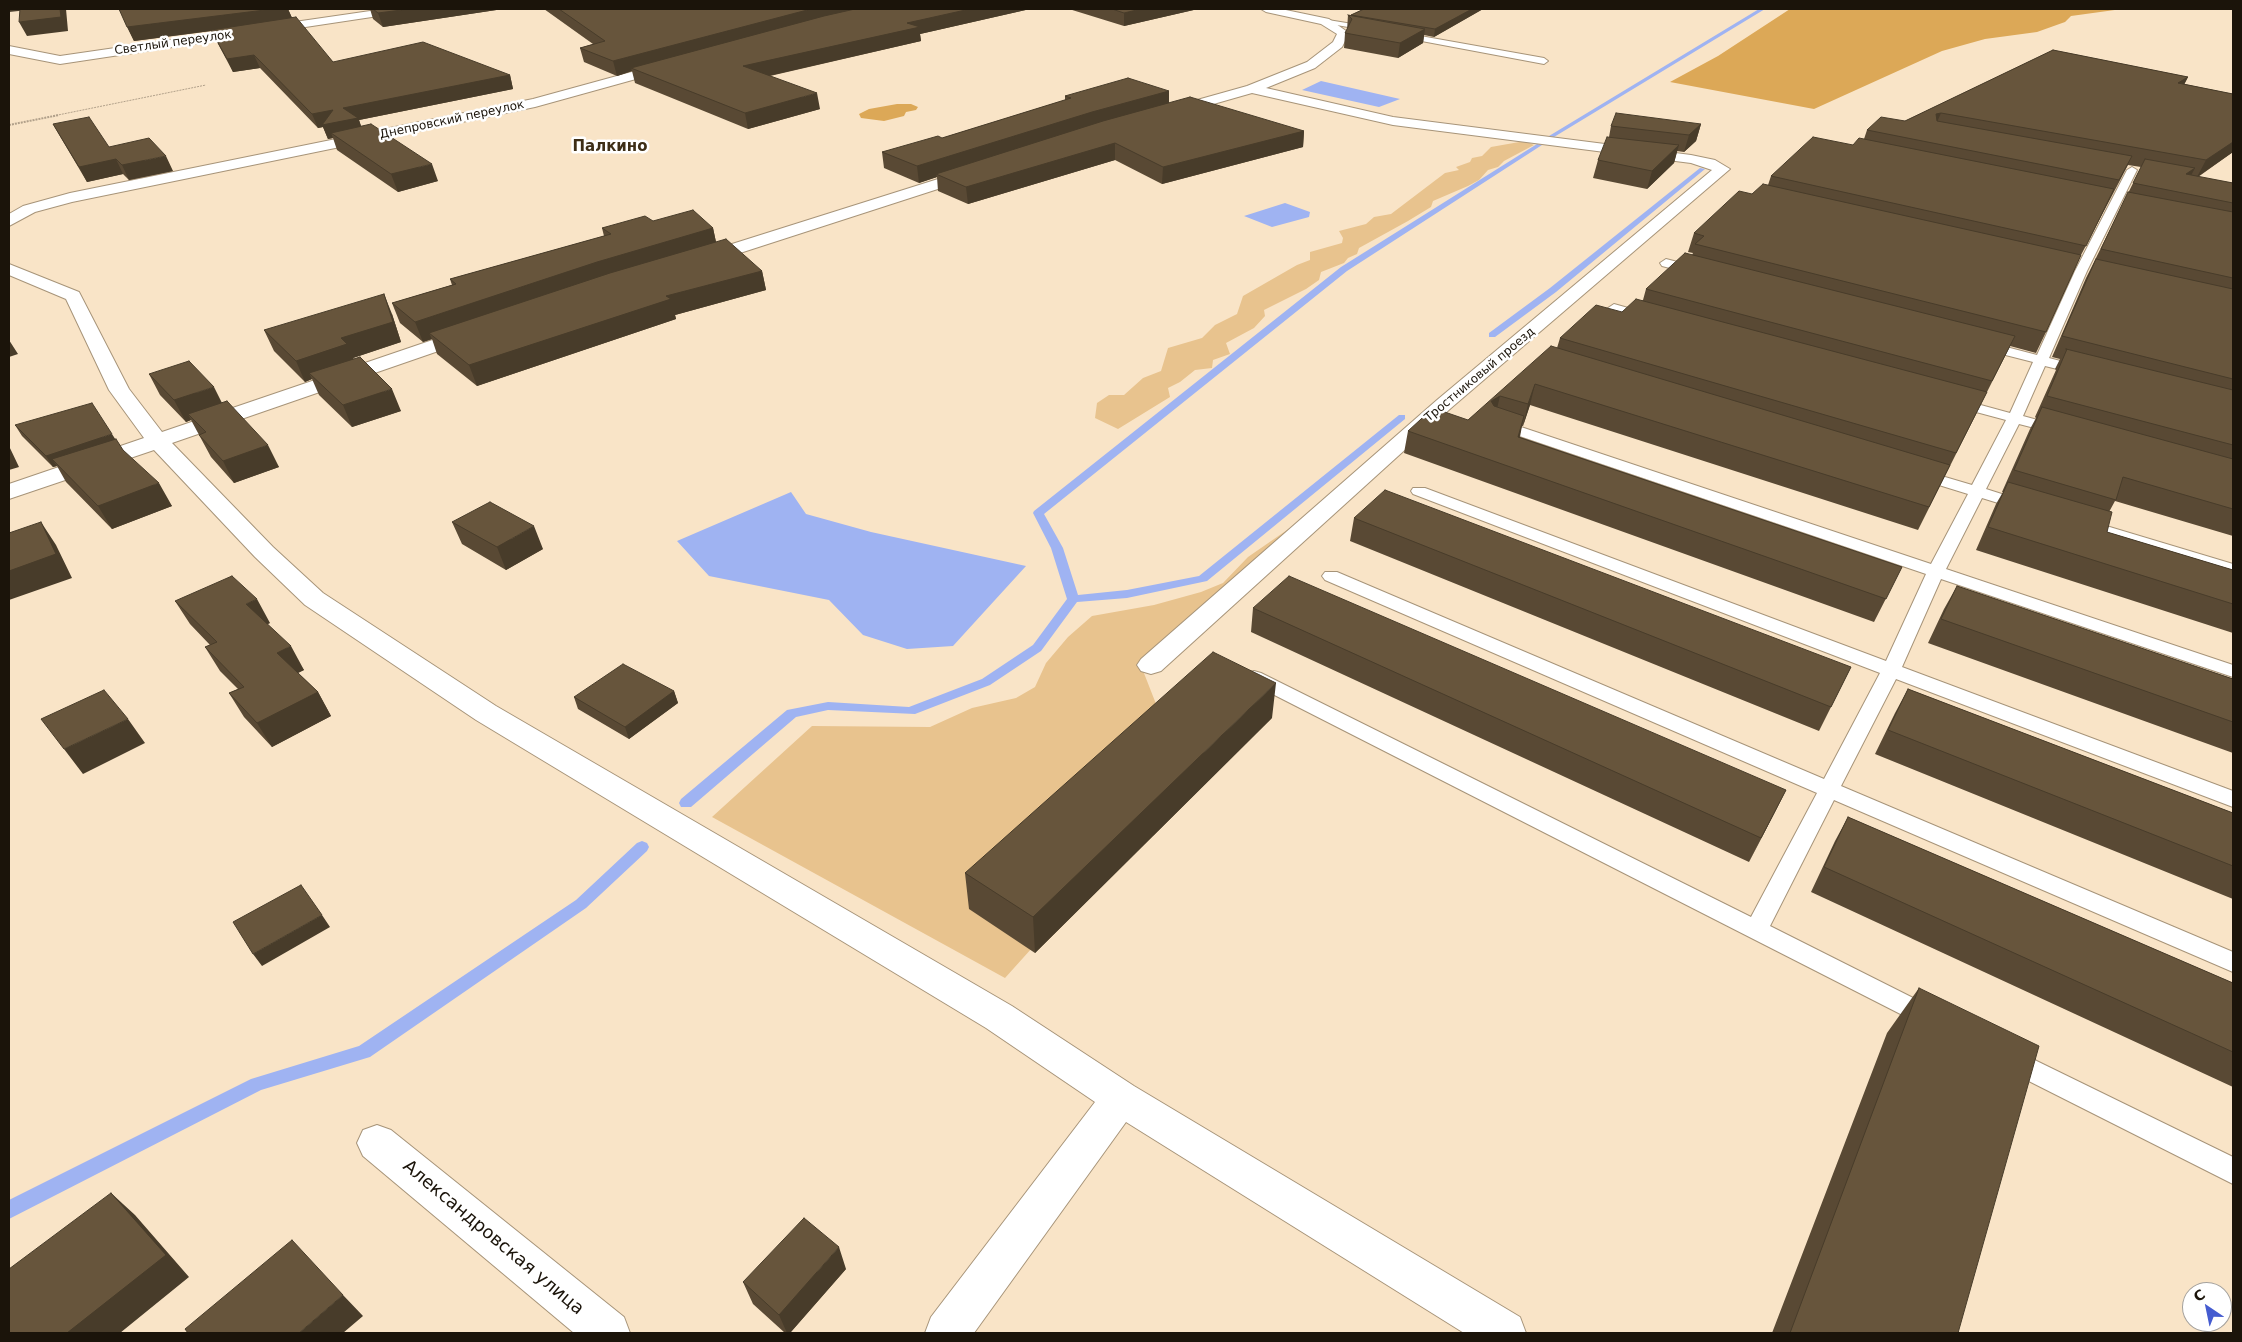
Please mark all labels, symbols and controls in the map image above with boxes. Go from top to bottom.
street label: Светлый переулок [113,28,233,58]
street label: Днепровский переулок [378,98,526,142]
district label: Палкино [572,138,648,156]
street label: Тростниковый проезд [1422,325,1538,425]
street label: Александровская улица [398,1156,588,1320]
north arrow [2182,1282,2232,1332]
text: С [2190,1286,2208,1305]

